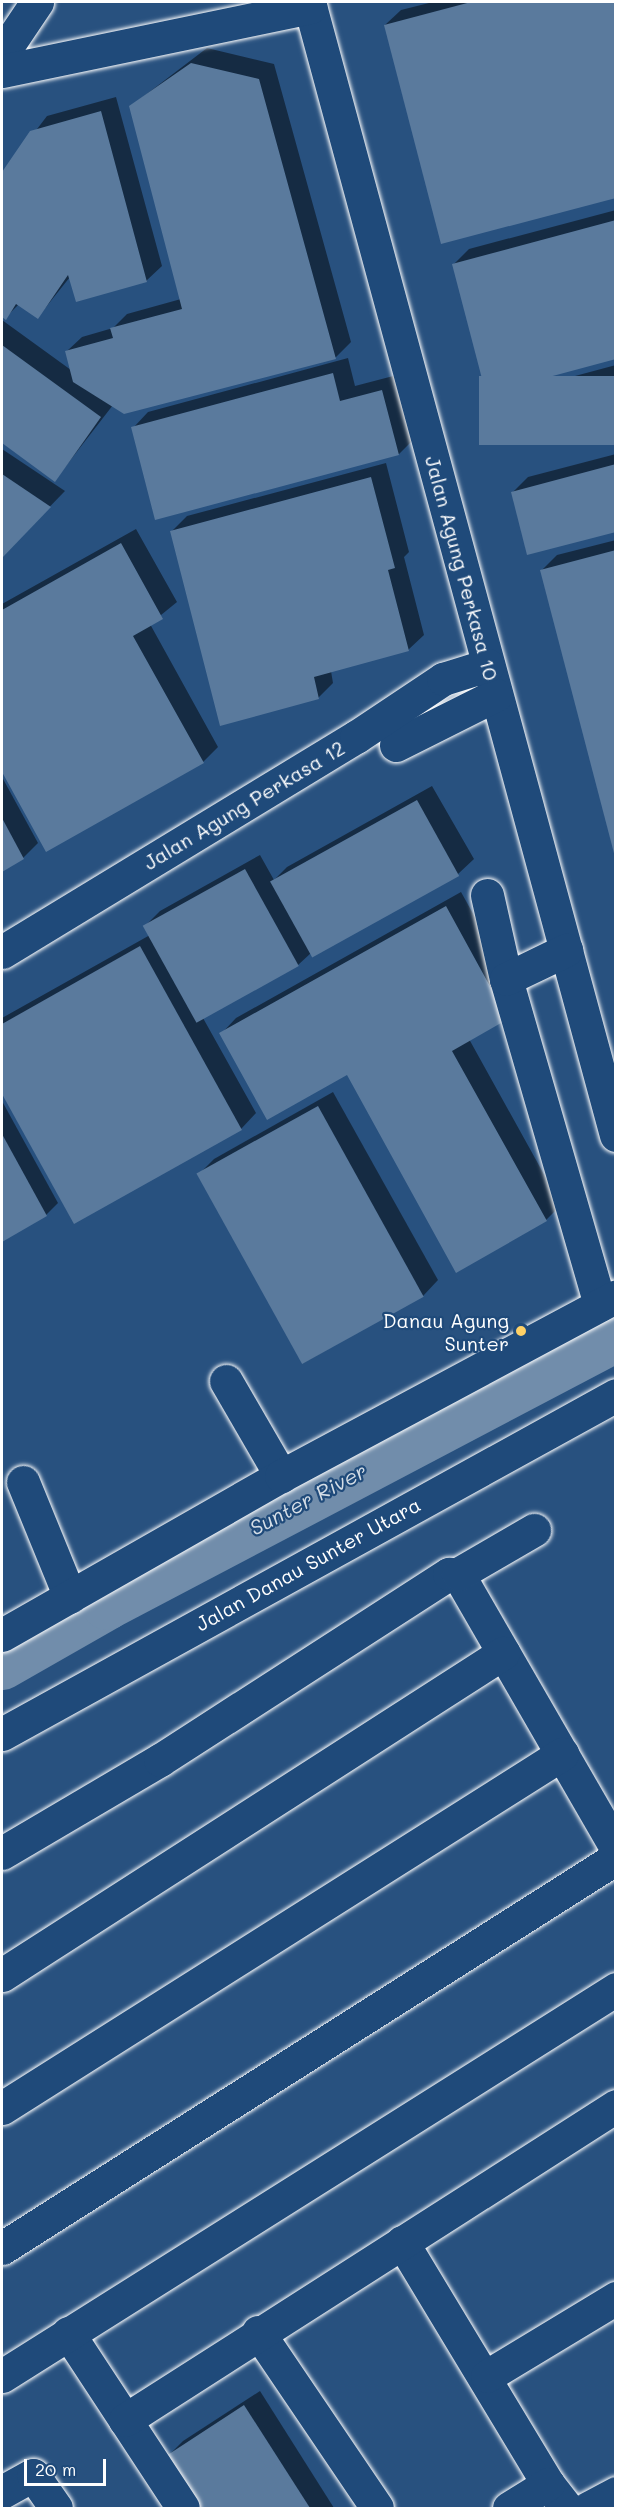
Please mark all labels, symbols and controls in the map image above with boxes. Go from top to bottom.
street label: Jalan Agung Perkasa 10 [420,453,504,683]
street label: Jalan Agung Perkasa 12 [139,735,349,875]
place label: Danau Agung Sunter [383,1308,509,1355]
marker: Danau Agung Sunter [514,1324,528,1338]
water label: Sunter River [245,1458,371,1540]
street label: Jalan Danau Sunter Utara [191,1492,425,1636]
scale bar [27,2447,110,2485]
text: 20 m [35,2457,76,2481]

